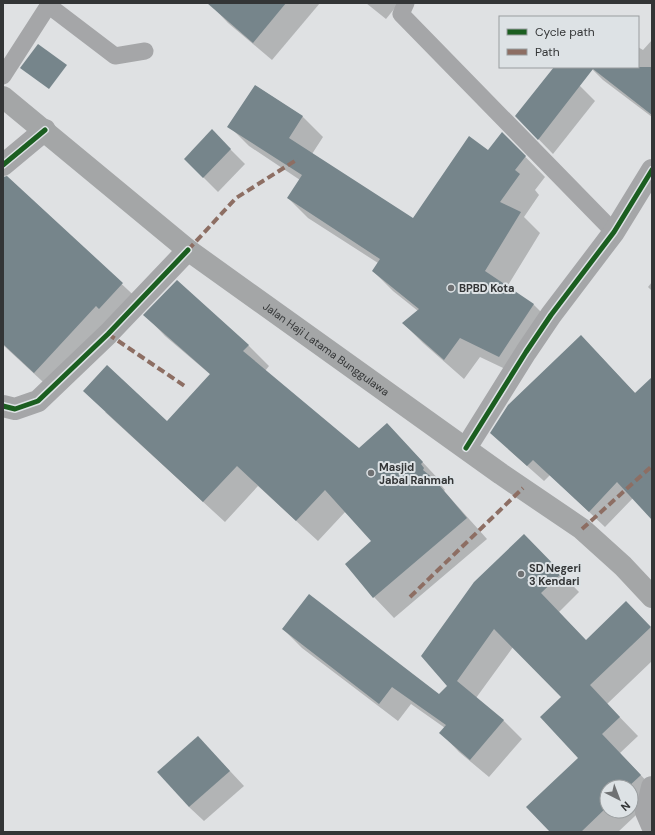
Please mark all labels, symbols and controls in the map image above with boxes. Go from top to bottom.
legend [499,16,639,68]
text: Cycle path [535,24,595,40]
text: Path [535,44,560,60]
place label: BPBD Kota [459,281,515,295]
marker: BPBD Kota [446,283,456,293]
street label: Jalan Haji Latama Bunggulawa [260,299,392,399]
place label: Masjid Jabal Rahmah [379,460,454,487]
marker: Masjid Jabal Rahmah [366,468,376,478]
place label: SD Negeri 3 Kendari [529,561,581,588]
marker: SD Negeri 3 Kendari [516,569,526,579]
north arrow [599,779,639,819]
text: N [618,799,633,814]

